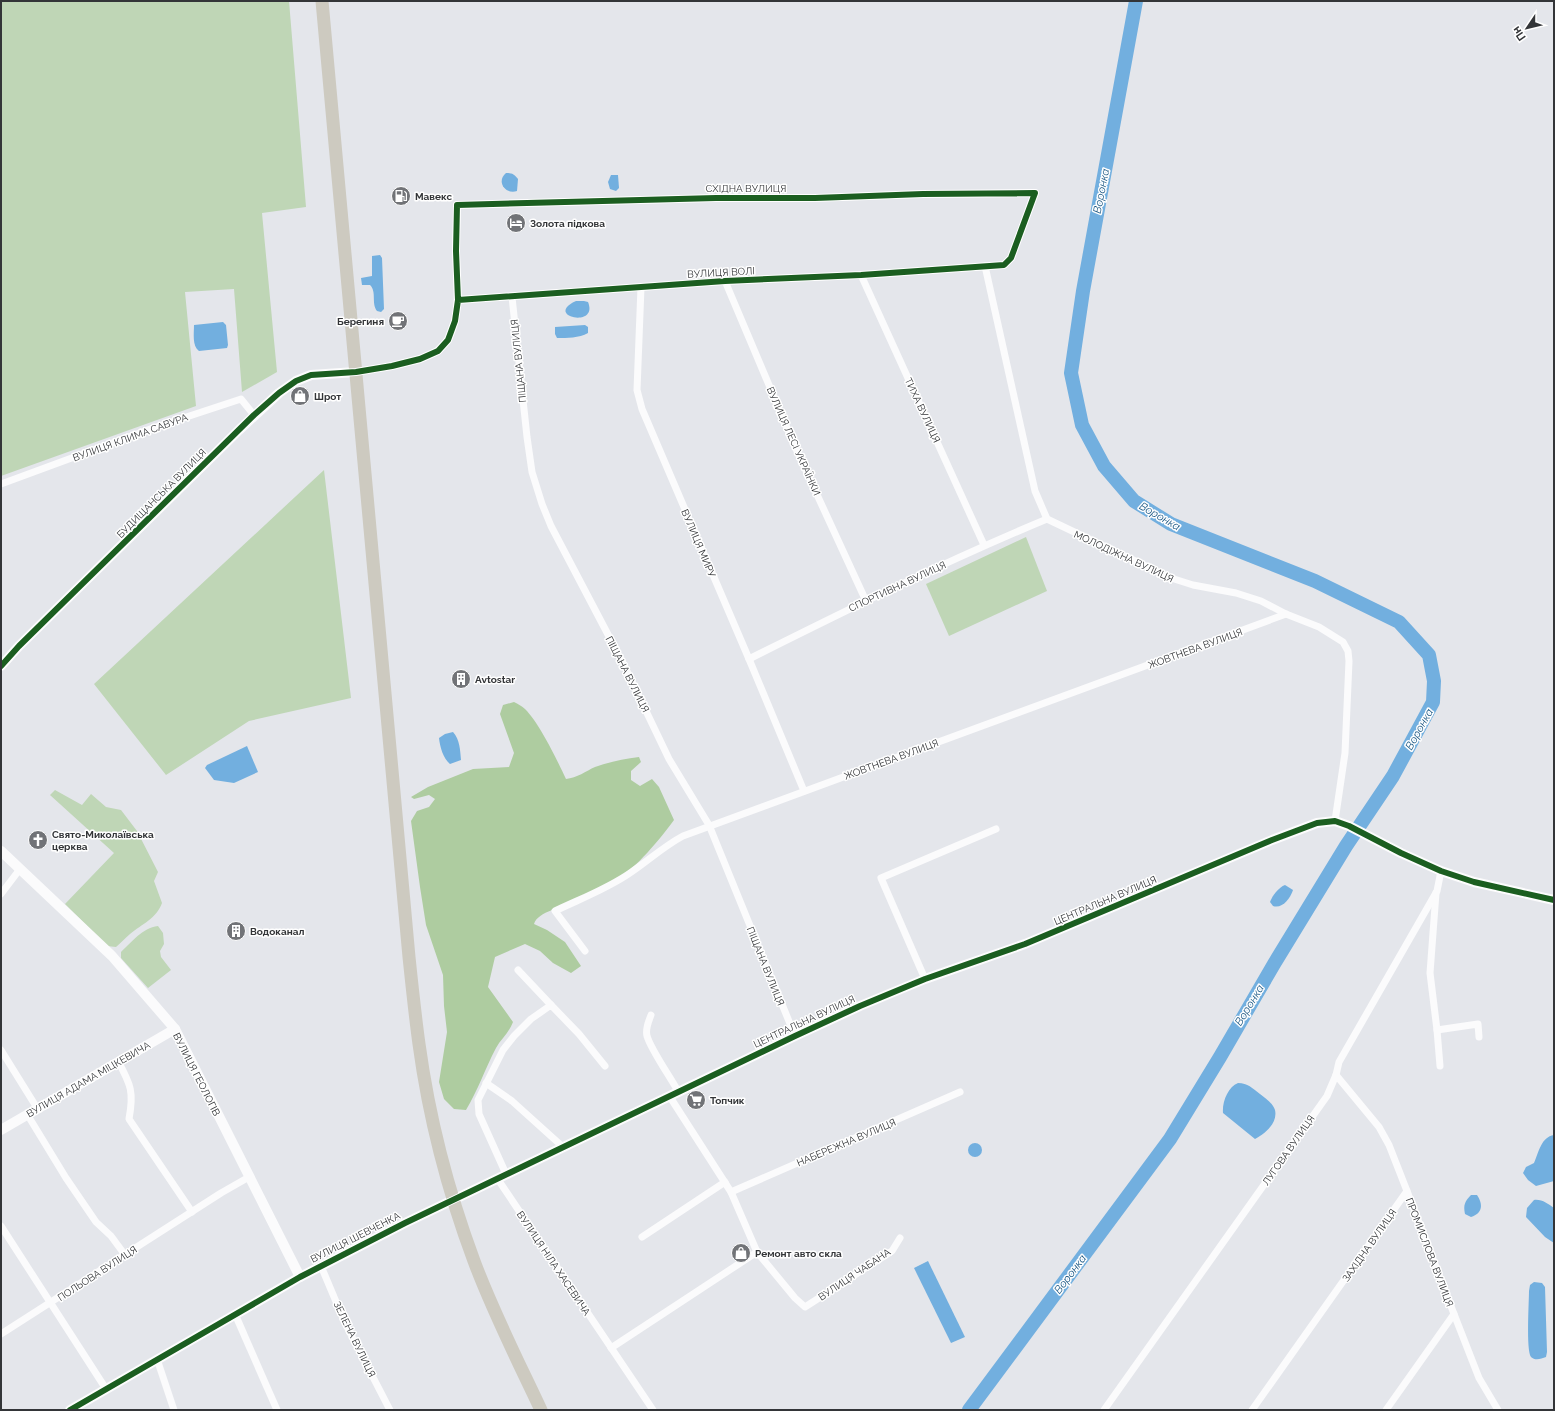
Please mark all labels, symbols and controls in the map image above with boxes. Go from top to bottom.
north arrow [1507,8,1547,48]
text: Пн [1510,24,1529,43]
water label: Воронка [1091,167,1112,215]
street label: СХІДНА ВУЛИЦЯ [706,183,786,194]
fuel station icon: Мавекс [390,185,412,207]
place label: Мавекс [415,191,452,202]
hotel icon: Золота підкова [505,212,527,234]
place label: Золота підкова [530,218,605,229]
street label: ВУЛИЦЯ ВОЛІ [687,265,755,280]
cafe icon: Берегиня [387,310,409,332]
place label: Берегиня [337,316,384,327]
street label: ПІЩАНА ВУЛИЦЯ [509,319,528,403]
street label: ТИХА ВУЛИЦЯ [903,376,942,444]
shop icon: Шрот [289,385,311,407]
street label: ВУЛИЦЯ ЛЕСІ УКРАЇНКИ [765,385,823,497]
place label: Шрот [314,391,341,402]
street label: ВУЛИЦЯ КЛИМА САВУРА [71,411,189,463]
street label: БУДИЩАНСЬКА ВУЛИЦЯ [115,447,208,540]
water label: Воронка [1137,500,1183,534]
street label: ВУЛИЦЯ МИРУ [679,508,718,580]
street label: МОЛОДІЖНА ВУЛИЦЯ [1072,529,1175,584]
street label: СПОРТИВНА ВУЛИЦЯ [847,559,948,614]
street label: ЖОВТНЕВА ВУЛИЦЯ [1146,626,1244,671]
street label: ПІЩАНА ВУЛИЦЯ [604,634,652,714]
building icon: Avtostar [450,668,472,690]
place label: Avtostar [475,674,515,685]
water label: Воронка [1403,706,1436,752]
street label: ЖОВТНЕВА ВУЛИЦЯ [842,737,940,782]
church icon: Свято-Миколаївська церква [27,829,49,851]
place label: Свято-Миколаївська церква [52,829,154,852]
street label: ЦЕНТРАЛЬНА ВУЛИЦЯ [1052,874,1158,927]
building icon: Водоканал [225,920,247,942]
street label: ПІЩАНА ВУЛИЦЯ [745,925,786,1007]
place label: Водоканал [250,926,304,937]
water label: Воронка [1232,982,1267,1028]
street label: ЦЕНТРАЛЬНА ВУЛИЦЯ [752,993,857,1050]
street label: ВУЛИЦЯ ГЕОЛОГІВ [171,1031,222,1118]
street label: ВУЛИЦЯ АДАМА МІЦКЕВИЧА [24,1039,152,1119]
supermarket icon: Топчик [685,1089,707,1111]
place label: Топчик [710,1095,745,1106]
street label: ЛУГОВА ВУЛИЦЯ [1260,1113,1317,1187]
street label: НАБЕРЕЖНА ВУЛИЦЯ [795,1117,897,1168]
street label: ПРОМИСЛОВА ВУЛИЦЯ [1404,1196,1455,1308]
street label: ЗАХІДНА ВУЛИЦЯ [1340,1207,1399,1284]
street label: ВУЛИЦЯ НІЛА ХАСЕВИЧА [515,1209,593,1318]
street label: ВУЛИЦЯ ШЕВЧЕНКА [309,1210,402,1265]
shop icon: Ремонт авто скла [730,1242,752,1264]
street label: ПОЛЬОВА ВУЛИЦЯ [56,1244,139,1303]
street label: ВУЛИЦЯ ЧАБАНА [816,1246,893,1303]
place label: Ремонт авто скла [755,1248,842,1259]
water label: Воронка [1052,1252,1089,1296]
street label: ЗЕЛЕНА ВУЛИЦЯ [331,1300,378,1379]

